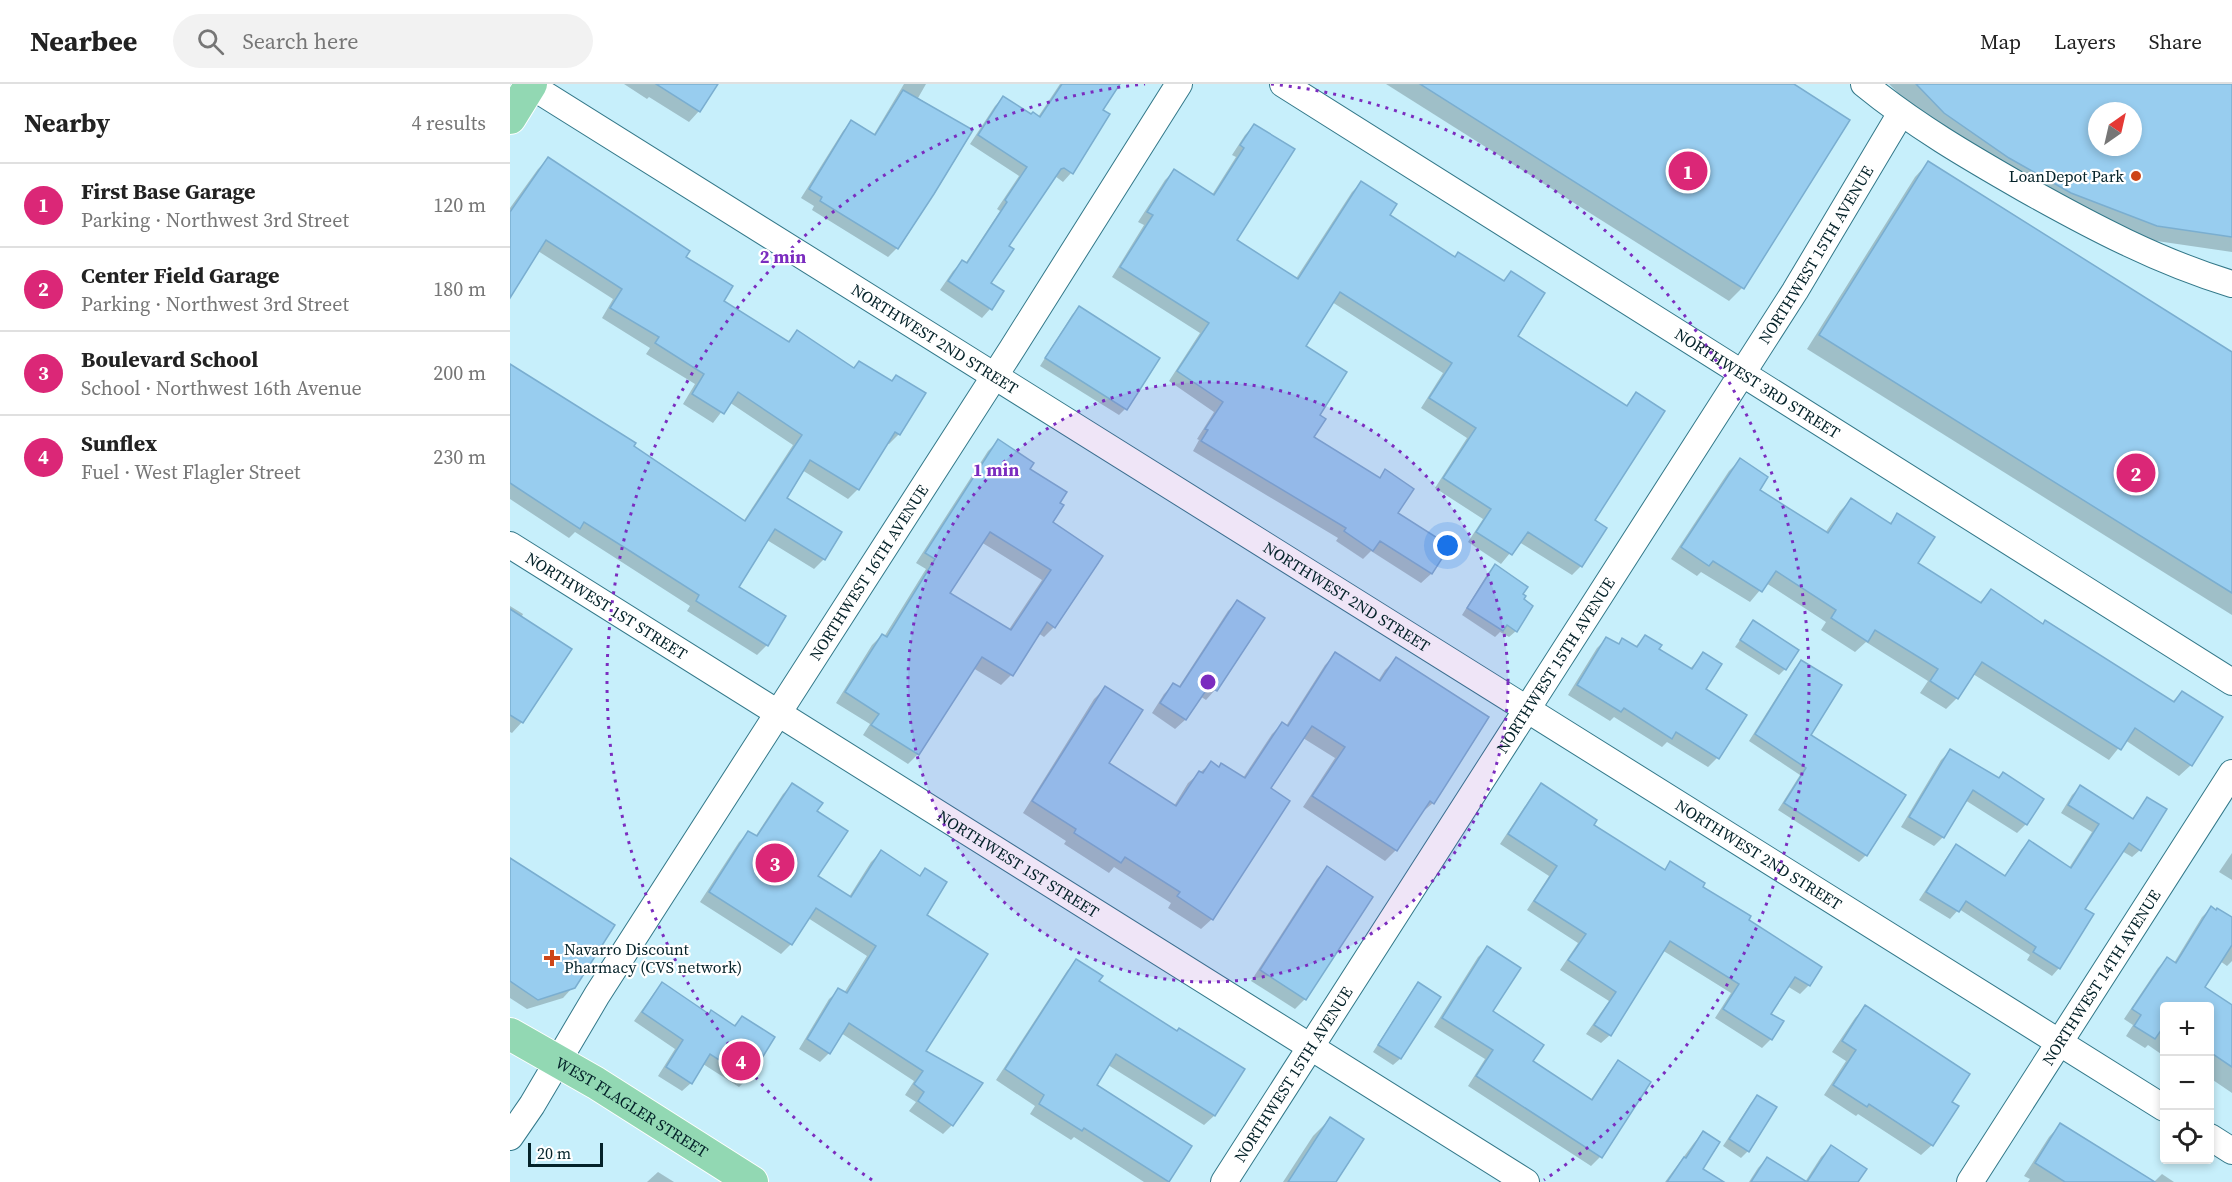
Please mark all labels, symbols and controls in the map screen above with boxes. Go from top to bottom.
search box [173,14,593,68]
text: Nearbee [30,22,137,60]
icon: search [194,25,227,58]
text: Search here [242,26,358,56]
text: Map [1980,27,2021,56]
text: Layers [2054,27,2116,56]
text: Share [2149,27,2202,56]
north arrow [2088,102,2142,156]
text: Nearby [24,105,110,141]
text: 4 results [411,109,486,137]
pin: 1 [1668,148,1708,194]
street label: NORTHWEST 15TH AVENUE [1753,161,1878,348]
place label: LoanDepot Park [2009,165,2124,187]
marker: LoanDepot Park [2129,169,2143,183]
text: First Base Garage [81,176,256,206]
text: 1 [38,191,49,219]
text: 120 m [433,191,486,219]
text: Parking · Northwest 3rd Street [81,206,349,234]
text: 2 min [760,244,806,269]
text: Center Field Garage [81,260,280,290]
text: 2 [38,275,49,303]
text: 180 m [433,275,486,303]
street label: NORTHWEST 2ND STREET [847,278,1023,399]
text: Parking · Northwest 3rd Street [81,290,349,318]
street label: NORTHWEST 3RD STREET [1671,323,1845,444]
text: Boulevard School [81,344,258,374]
text: 3 [38,359,49,387]
text: 200 m [433,359,486,387]
text: School · Northwest 16th Avenue [81,374,362,402]
text: Sunflex [81,428,157,458]
text: 4 [38,443,49,471]
text: 230 m [433,443,486,471]
pin: 2 [2116,450,2156,496]
text: 1 min [973,457,1019,482]
text: Fuel · West Flagler Street [81,458,301,486]
street label: NORTHWEST 16TH AVENUE [804,480,933,664]
your location [1433,531,1462,560]
street label: NORTHWEST 2ND STREET [1259,536,1435,657]
street label: NORTHWEST 1ST STREET [521,547,692,665]
street label: NORTHWEST 15TH AVENUE [1491,573,1620,757]
centre of rings [1198,672,1218,692]
street label: NORTHWEST 2ND STREET [1671,794,1847,915]
street label: NORTHWEST 1ST STREET [933,805,1104,923]
pin: 3 [756,840,794,886]
street label: NORTHWEST 14TH AVENUE [2037,885,2166,1069]
place label: Navarro Discount Pharmacy (CVS network) [564,938,742,978]
marker: Navarro Discount Pharmacy (CVS network) [545,951,559,965]
street label: NORTHWEST 15TH AVENUE [1229,982,1358,1166]
map controls [2160,1002,2214,1164]
button: + [2160,1002,2214,1056]
pin: 4 [722,1038,760,1084]
street label: WEST FLAGLER STREET [552,1051,713,1163]
button: − [2160,1056,2214,1110]
button: locate [2160,1110,2214,1164]
scale bar [528,1140,603,1168]
text: 20 m [537,1142,571,1164]

